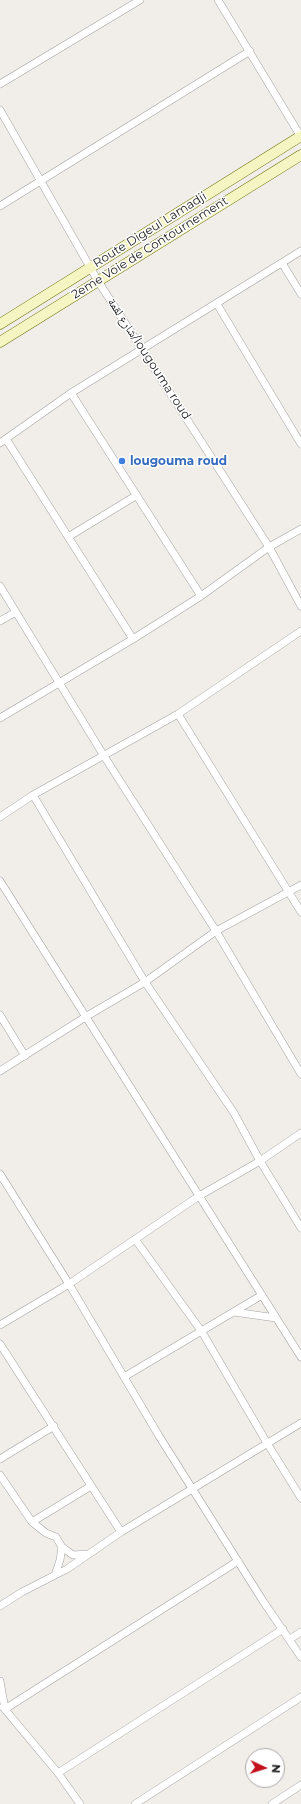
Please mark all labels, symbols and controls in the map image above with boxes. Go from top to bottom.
street label: Route Digeul Lamadji [91,189,209,271]
street label: 2eme Voie de Contournement [69,194,231,302]
street label: شارع لقمة/lougouma roud [104,296,194,422]
place label: lougouma roud [130,454,227,468]
marker: lougouma roud [117,456,127,466]
north arrow [245,1748,285,1788]
text: N [269,1764,283,1774]

